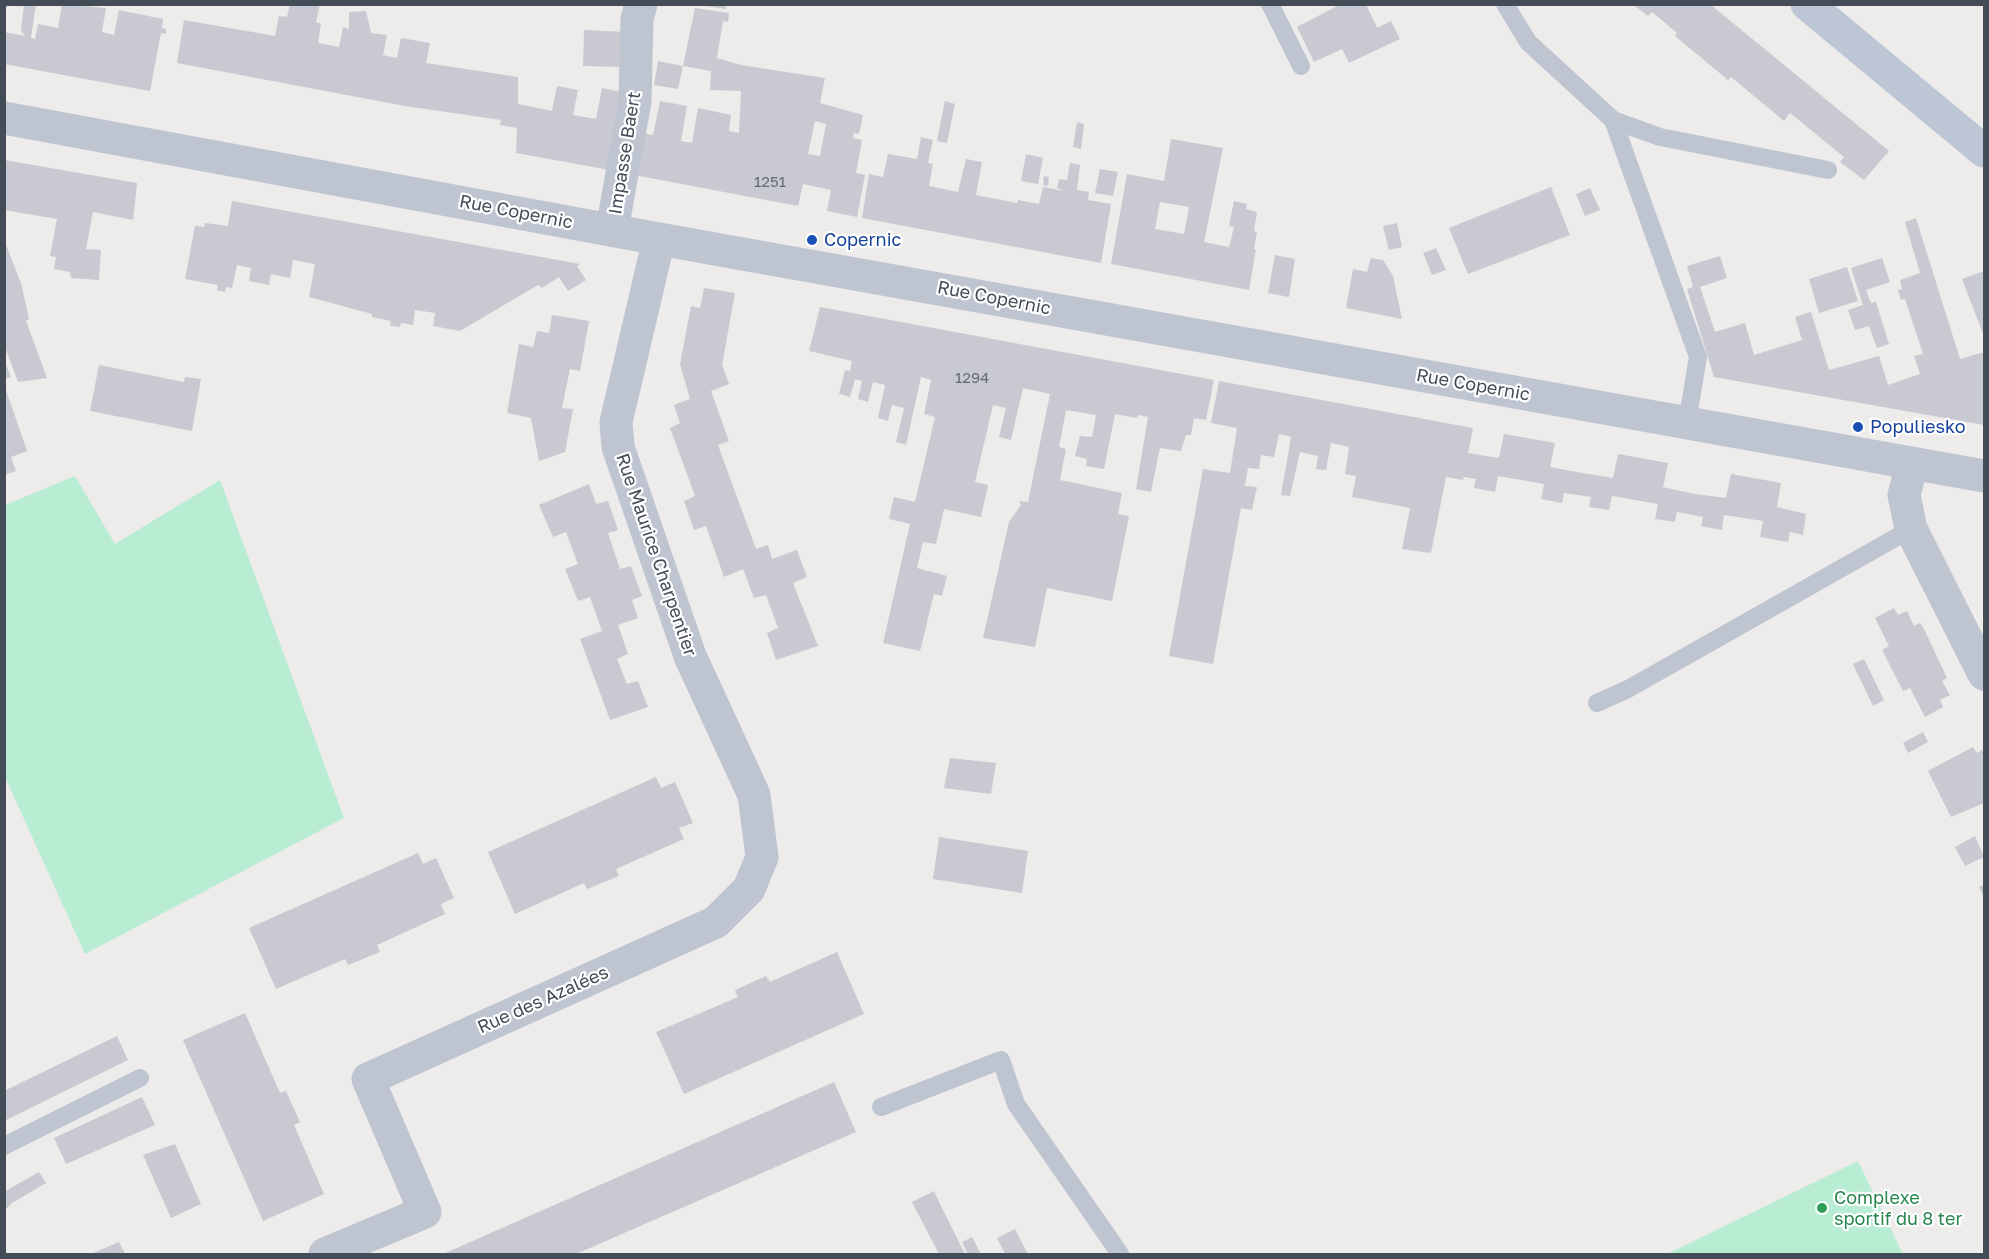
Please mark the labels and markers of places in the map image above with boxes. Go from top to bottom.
place label: Copernic [824,229,901,251]
marker: Copernic [805,233,819,247]
place label: Populiesko [1870,416,1966,438]
marker: Populiesko [1851,420,1865,434]
place label: Complexe sportif du 8 ter [1834,1187,1962,1230]
marker: Complexe sportif du 8 ter [1815,1201,1829,1215]

